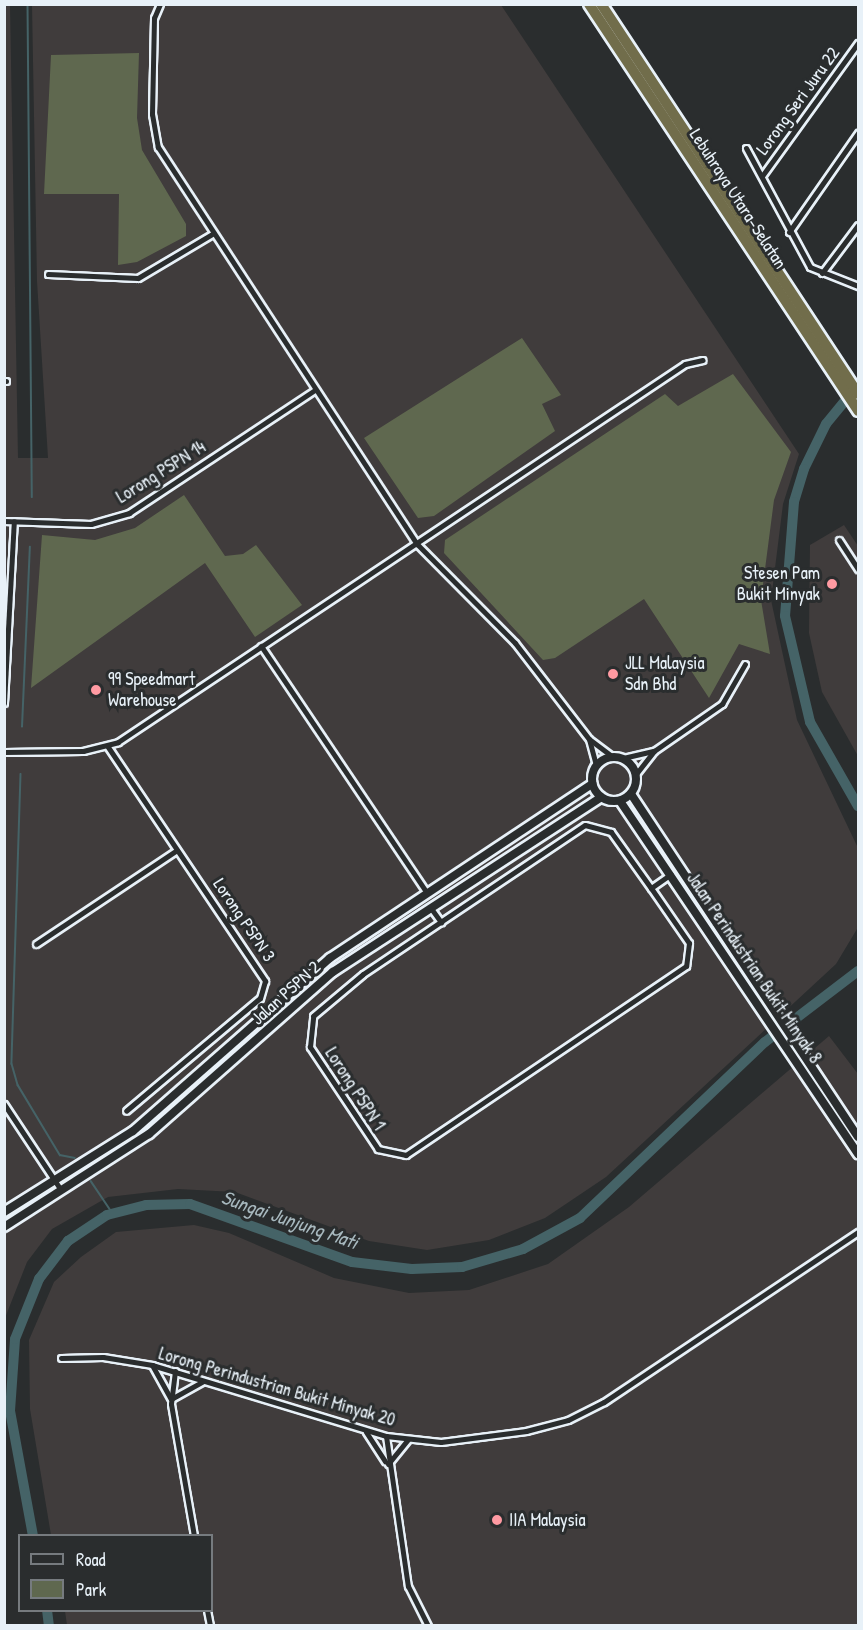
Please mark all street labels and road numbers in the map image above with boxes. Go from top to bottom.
street label: Lorong Seri Juru 22 [752,43,844,159]
street label: Lebuhraya Utara–Selatan [685,125,791,273]
street label: Lorong PSPN 14 [112,436,210,508]
street label: Jalan Perindustrian Bukit Minyak 8 [682,868,826,1068]
street label: Lorong PSPN 3 [208,874,280,966]
street label: Jalan PSPN 2 [247,956,325,1030]
street label: Lorong PSPN 1 [320,1044,390,1134]
street label: Lorong Perindustrian Bukit Minyak 20 [156,1343,398,1431]

